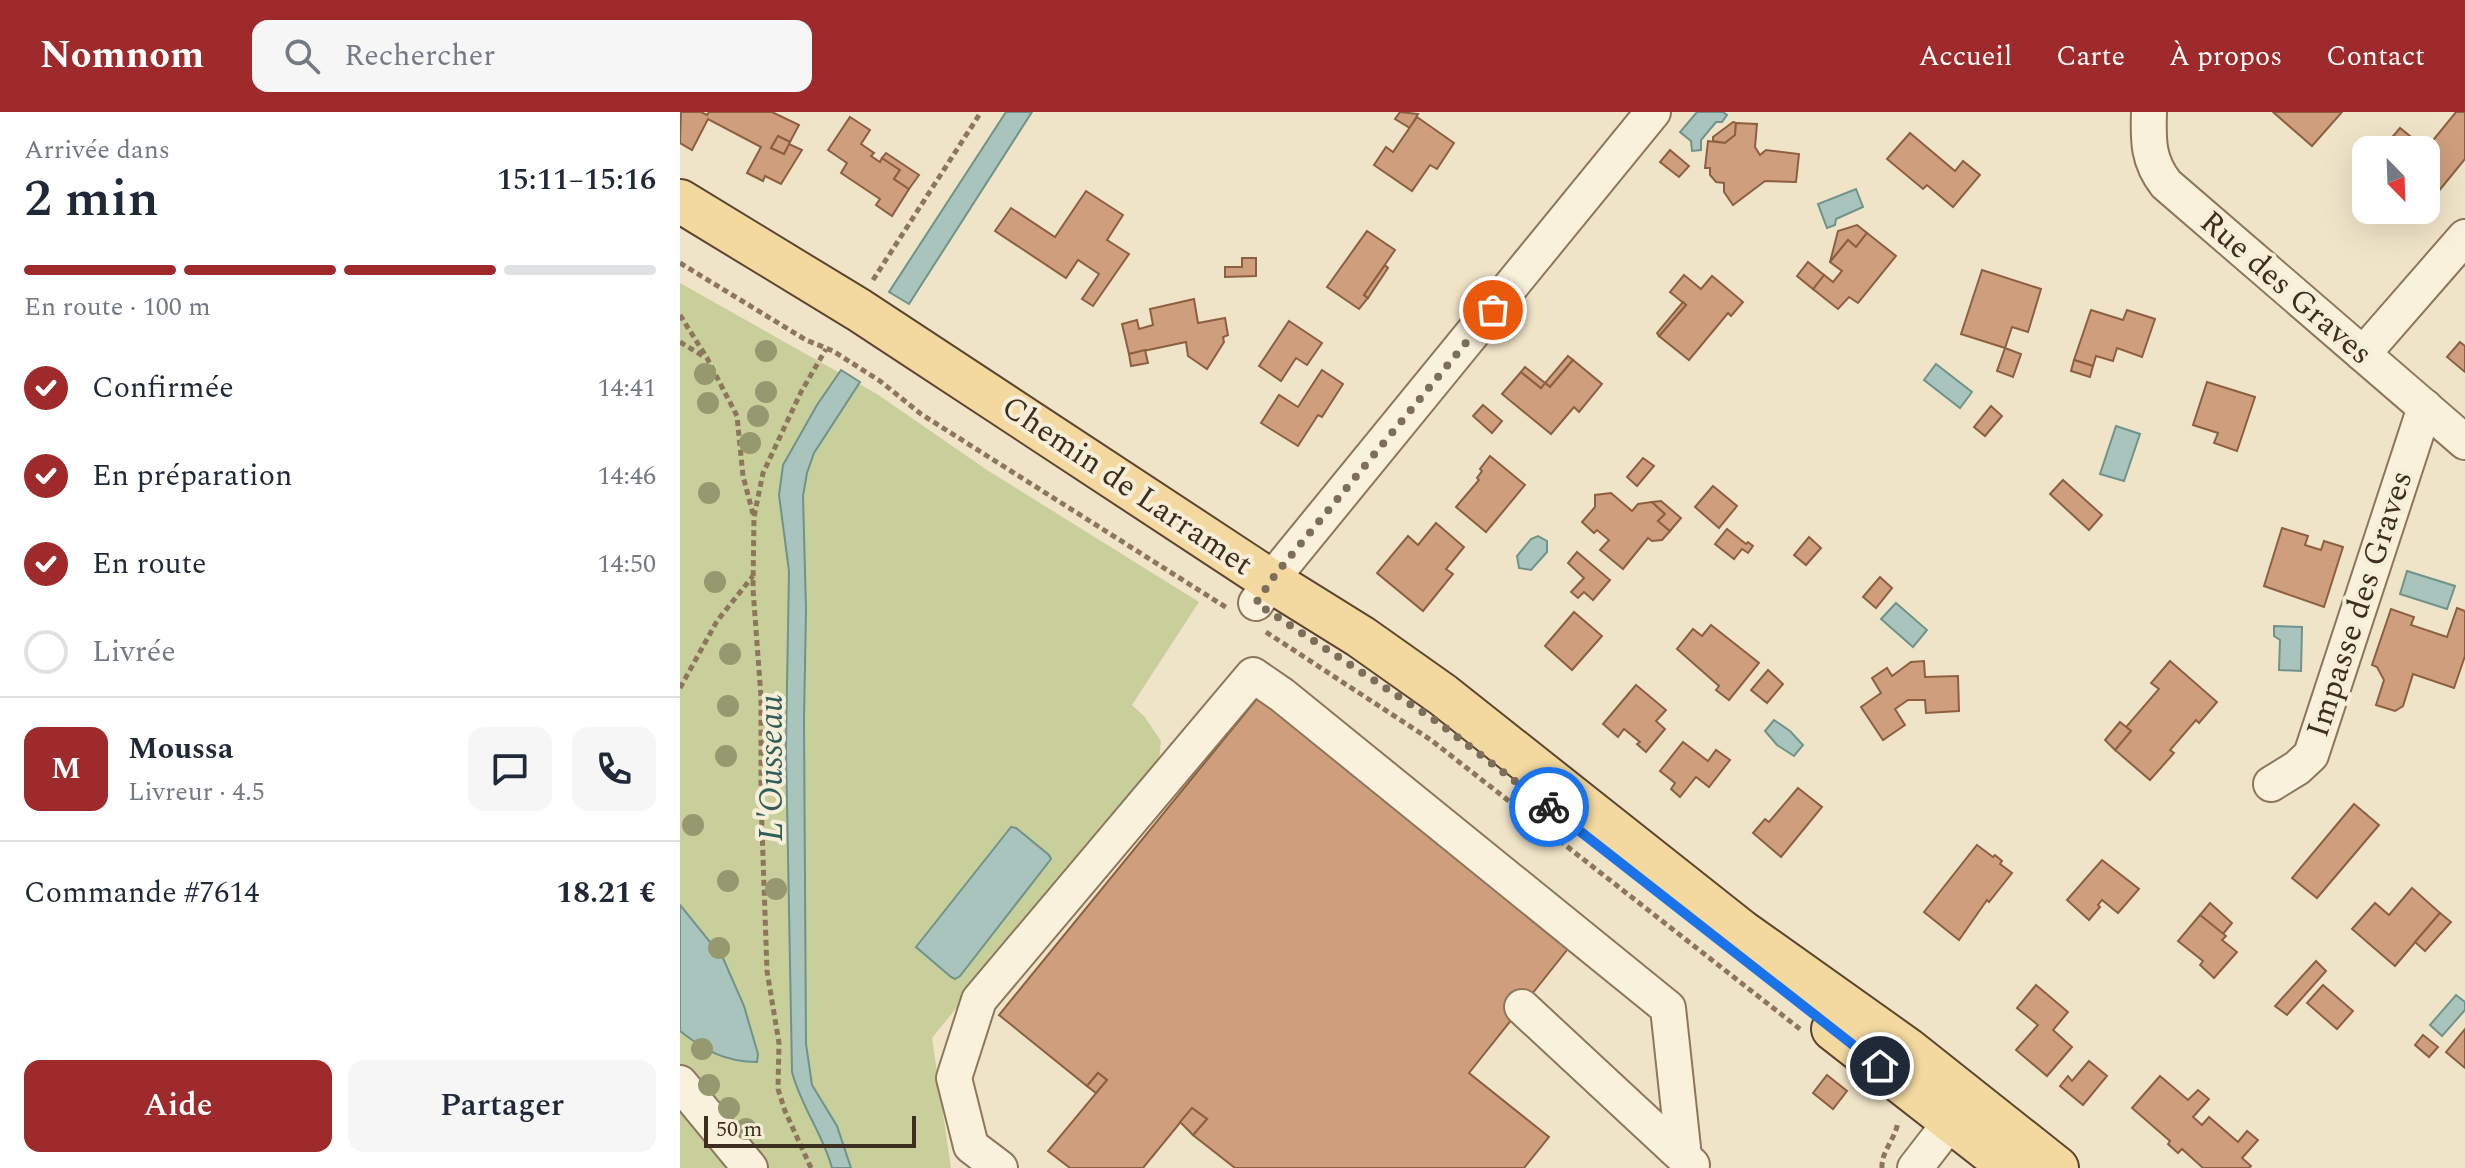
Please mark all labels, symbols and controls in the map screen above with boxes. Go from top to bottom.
search box [252,20,812,92]
text: Nomnom [40,27,204,85]
text: Rechercher [344,33,495,79]
icon: search [280,34,324,78]
text: Accueil [1919,35,2012,78]
text: Carte [2056,35,2125,78]
text: À propos [2169,35,2282,78]
text: Contact [2326,35,2425,78]
text: Arrivée dans [24,130,170,170]
north arrow [2352,136,2440,224]
map controls [2352,136,2440,224]
text: 15:11–15:16 [497,157,656,203]
text: 2 min [24,160,159,239]
street label: Rue des Graves [2189,199,2383,377]
pin [1459,276,1527,344]
text: En route · 100 m [24,287,211,327]
icon: bag [1471,288,1515,332]
text: Confirmée [92,365,234,411]
icon: check [24,366,68,410]
text: 14:41 [597,368,656,408]
street label: Chemin de Larramet [991,383,1263,589]
text: En préparation [92,453,292,499]
icon: check [24,454,68,498]
text: 14:46 [597,456,656,496]
street label: Impasse des Graves [2294,464,2426,744]
text: En route [92,541,207,587]
icon: check [24,542,68,586]
text: 14:50 [597,544,656,584]
text: Livrée [92,629,176,675]
water label: L'Ousseau [746,695,798,841]
text: Moussa [128,726,233,772]
button: chat [468,727,552,811]
button: phone [572,727,656,811]
text: M [51,746,81,792]
courier [1509,767,1589,847]
text: Livreur · 4.5 [128,772,265,812]
icon: bike [1527,785,1571,829]
text: Commande #7614 [24,870,259,916]
text: 18.21 € [556,870,656,916]
pin [1846,1032,1914,1100]
icon: home [1858,1044,1902,1088]
button: Aide [24,1060,332,1152]
button: Partager [348,1060,656,1152]
scale bar [704,1112,916,1148]
text: 50 m [716,1113,762,1146]

